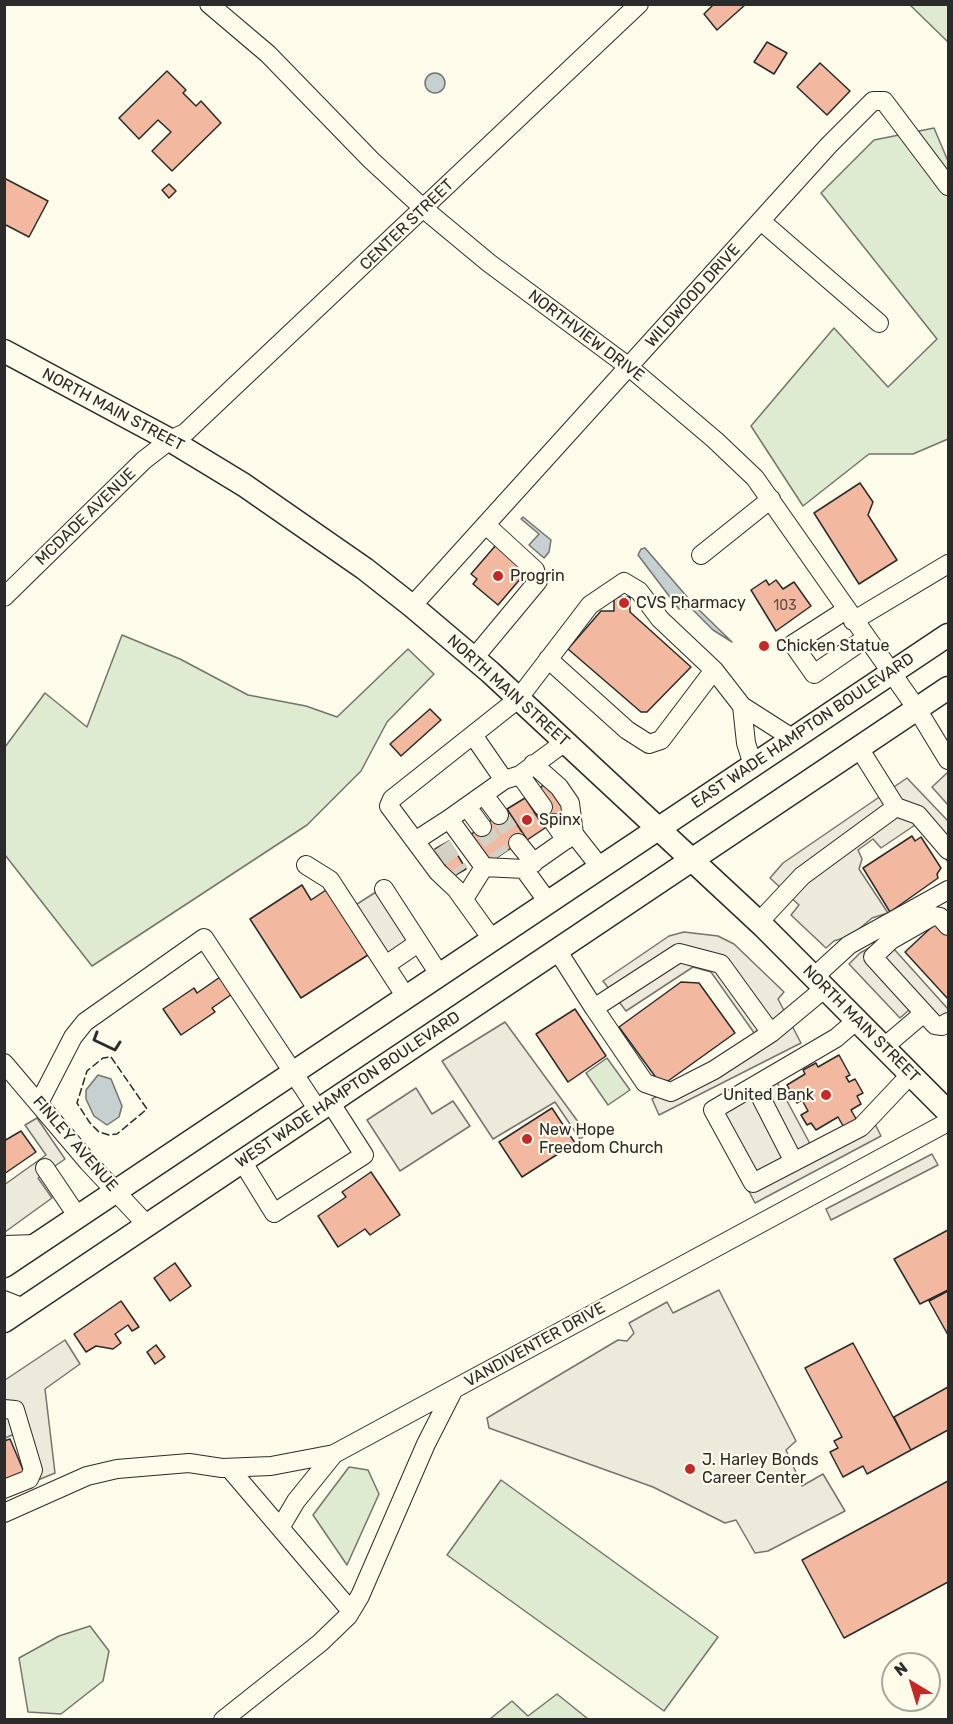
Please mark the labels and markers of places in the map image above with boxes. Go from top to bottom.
place label: Progrin [510,566,565,586]
marker: Progrin [491,569,505,583]
place label: CVS Pharmacy [636,593,746,613]
marker: CVS Pharmacy [617,596,631,610]
place label: Chicken Statue [776,636,889,656]
marker: Chicken Statue [757,639,771,653]
place label: Spinx [539,810,581,830]
marker: Spinx [520,813,534,827]
place label: United Bank [723,1085,814,1105]
marker: United Bank [819,1088,833,1102]
place label: New Hope Freedom Church [539,1120,663,1158]
marker: New Hope Freedom Church [520,1132,534,1146]
place label: J. Harley Bonds Career Center [702,1450,819,1488]
marker: J. Harley Bonds Career Center [683,1462,697,1476]

